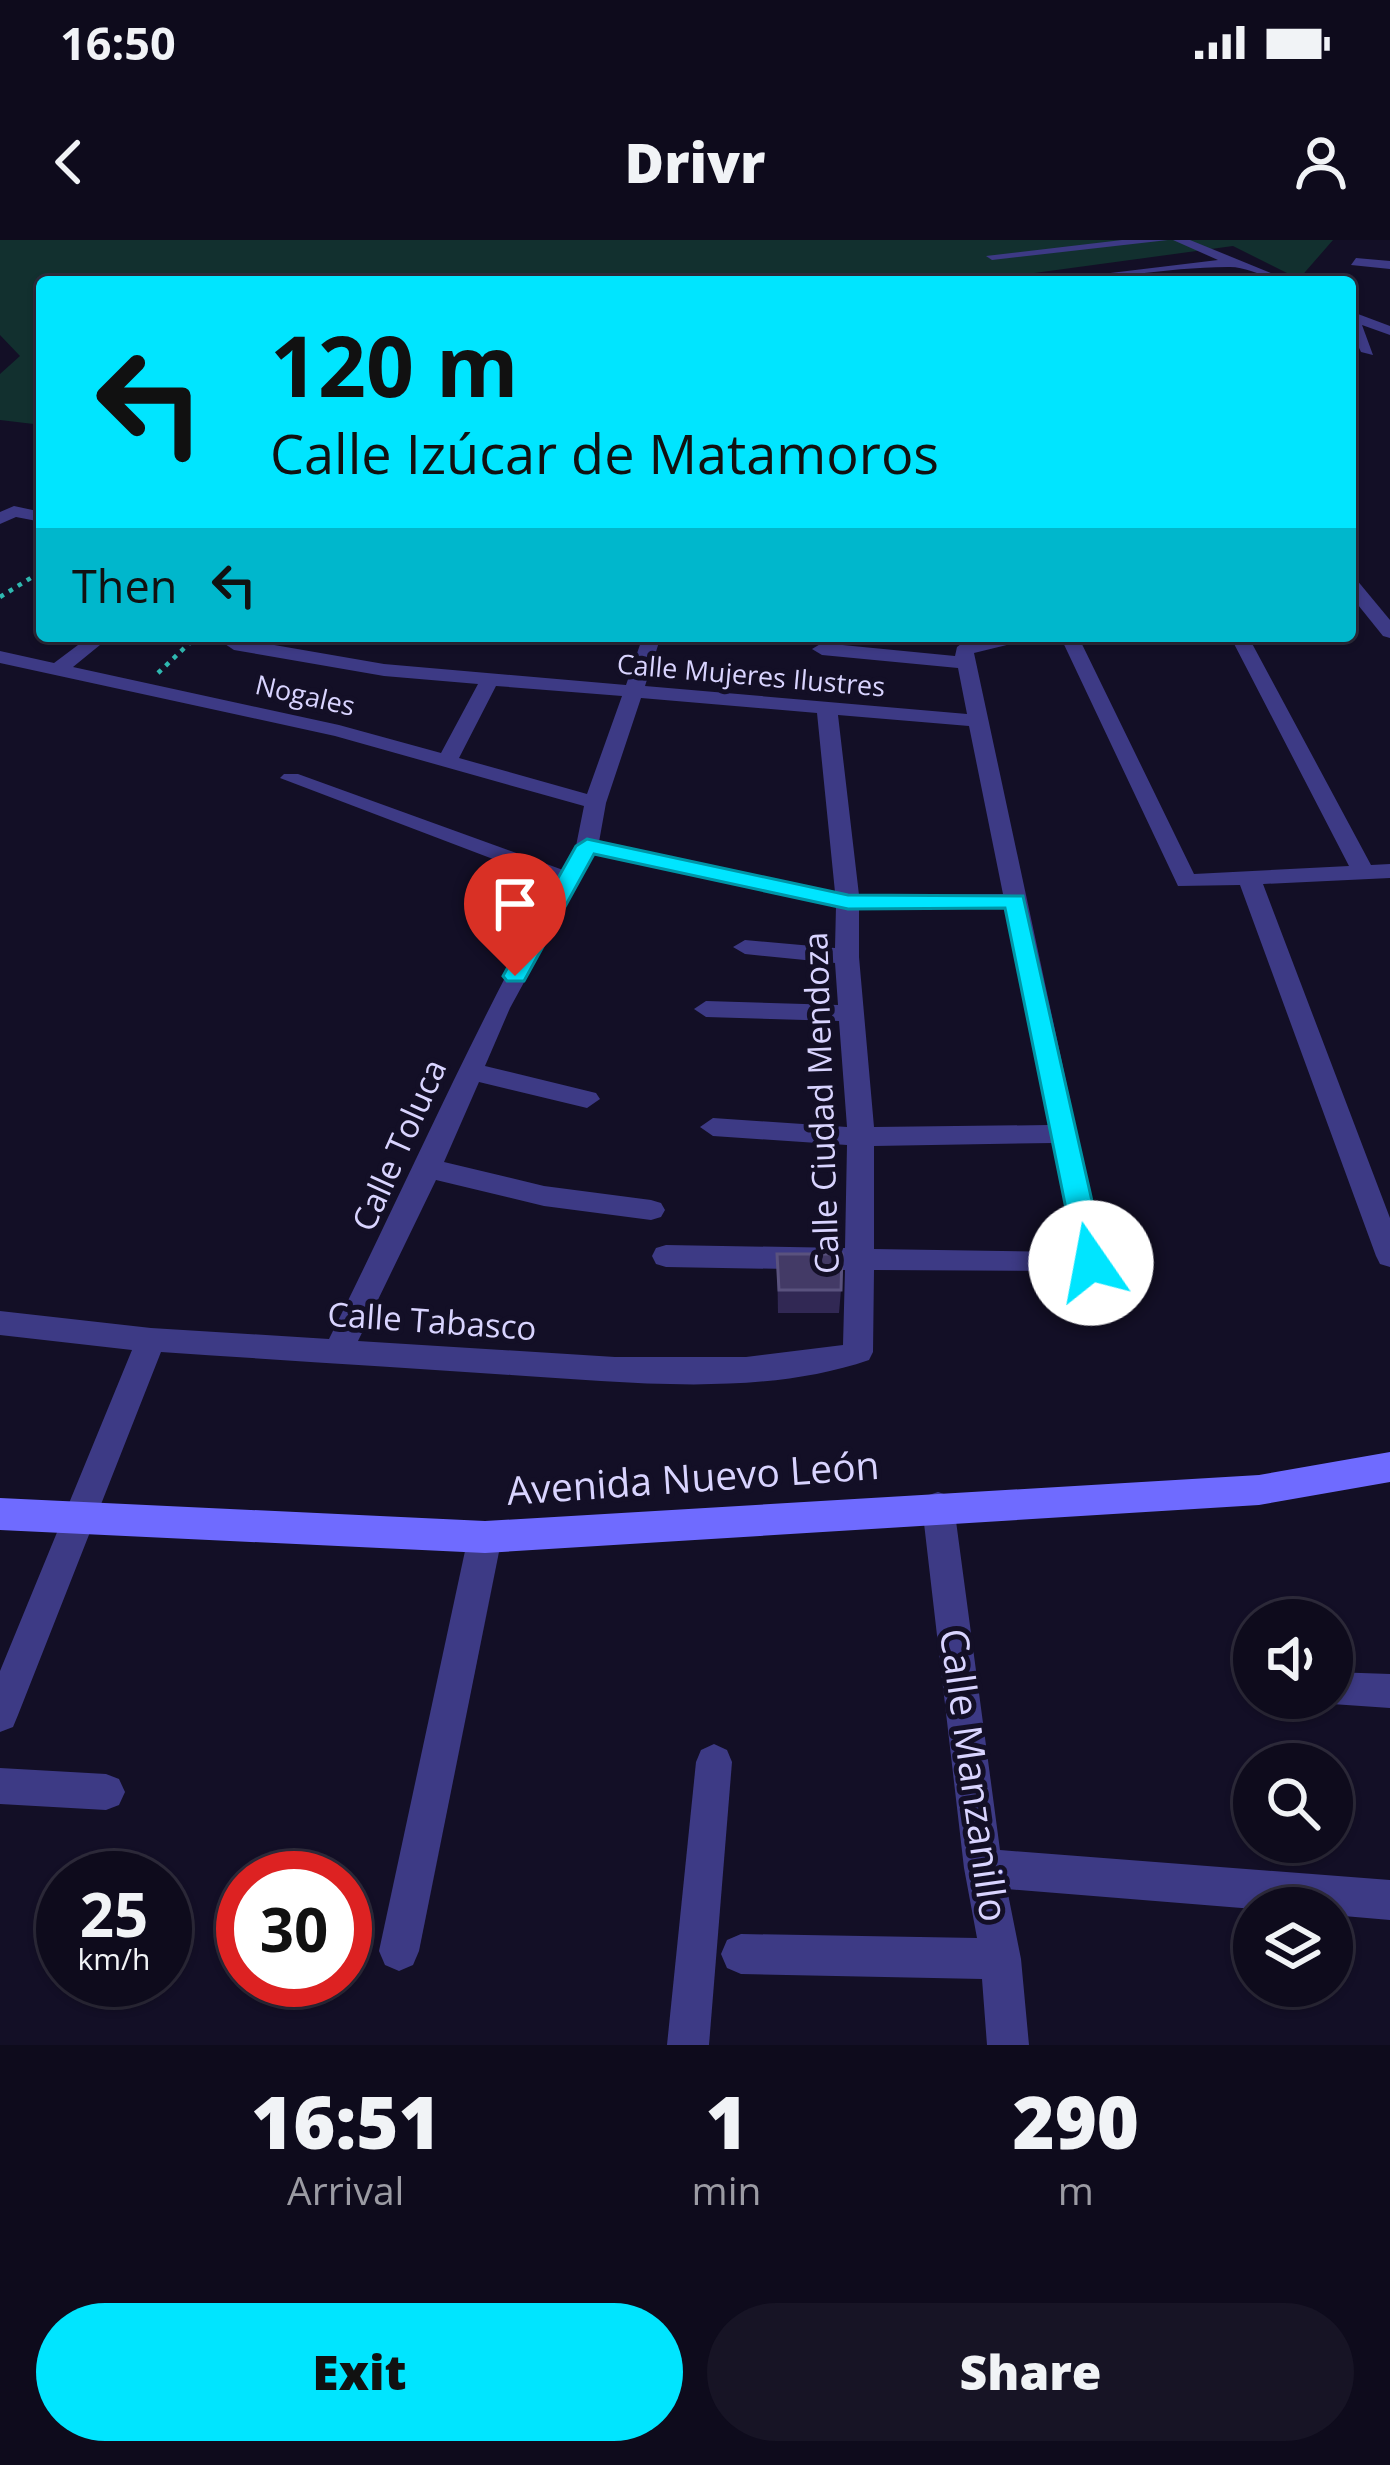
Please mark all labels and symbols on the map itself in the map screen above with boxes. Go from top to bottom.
street label: Calle Mujeres Ilustres [615,644,887,705]
street label: Nogales [252,665,359,724]
pin [464,853,566,976]
street label: Calle Ciudad Mendoza [792,931,849,1275]
street label: Calle Toluca [341,1052,456,1238]
position arrow [1028,1200,1154,1326]
street label: Calle Tabasco [326,1291,538,1350]
street label: Avenida Nuevo León [505,1437,881,1516]
street label: Calle Manzanillo [929,1625,1022,1925]
speed limit sign: 30 [216,1851,372,2007]

